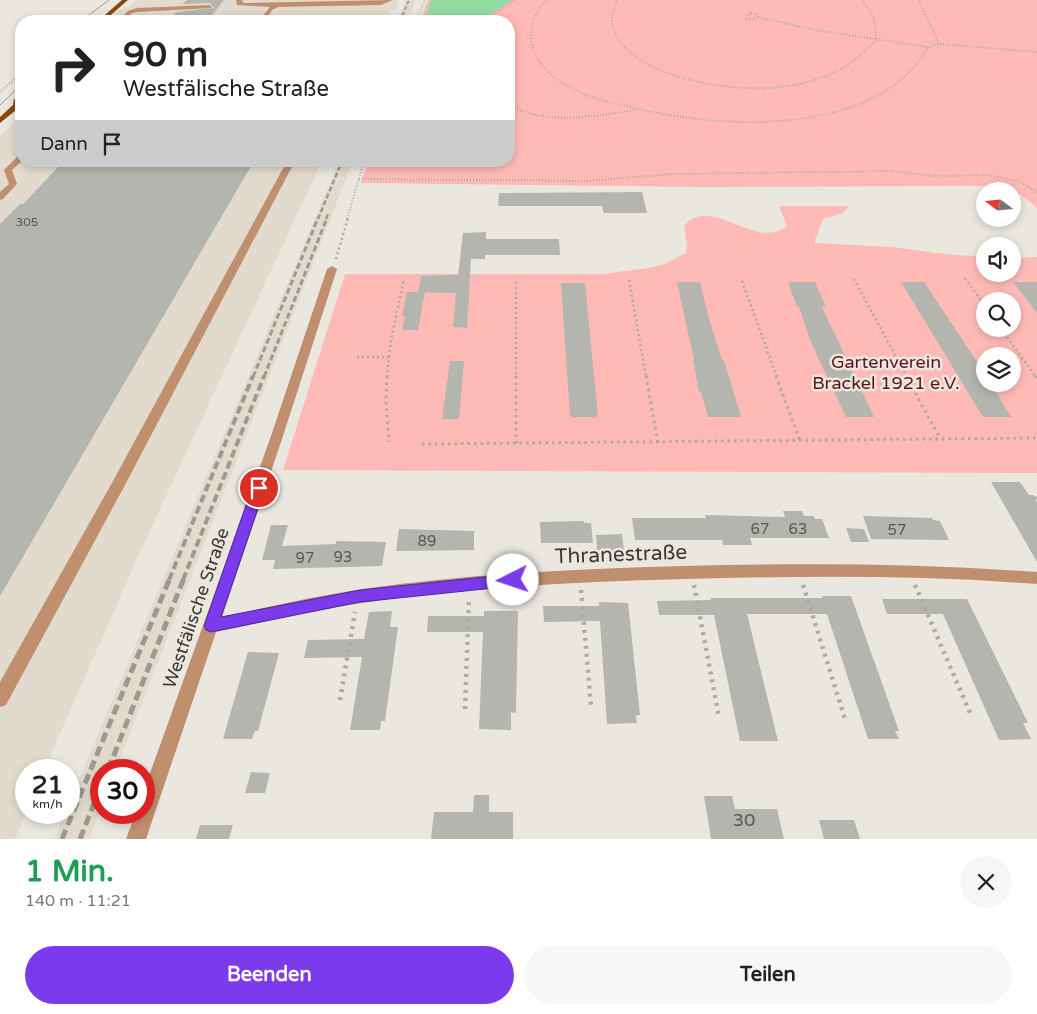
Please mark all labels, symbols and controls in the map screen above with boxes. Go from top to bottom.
text: 90 m [123,34,208,76]
icon: right [40,35,105,100]
text: Westfälische Straße [123,76,329,102]
icon: arrive [98,130,126,158]
text: Dann [40,133,88,155]
north arrow [976,182,1021,228]
map controls [976,182,1021,392]
house number: 305 [16,215,38,229]
button: sound [976,237,1021,282]
button: search [976,292,1021,337]
button: layers [976,347,1021,392]
park label: Gartenverein Brackel 1921 e.V. [812,351,960,394]
pin [238,467,280,509]
icon: arrive [245,474,273,502]
house number: 67 [751,520,769,538]
house number: 63 [789,520,807,538]
house number: 57 [888,521,906,539]
street label: Westfälische Straße [158,525,234,691]
house number: 89 [418,532,436,550]
street label: Thranestraße [554,540,688,569]
house number: 93 [334,548,352,566]
house number: 97 [296,549,314,567]
position arrow [486,553,538,605]
speed limit sign: 30 [90,759,155,824]
text: 21 [32,770,63,800]
text: km/h [32,797,63,811]
house number: 30 [733,809,755,831]
text: 1 Min. [25,853,114,890]
button: close [960,856,1012,908]
text: 140 m · 11:21 [25,891,131,911]
button: Beenden [25,946,514,1004]
button: Teilen [524,946,1012,1004]

